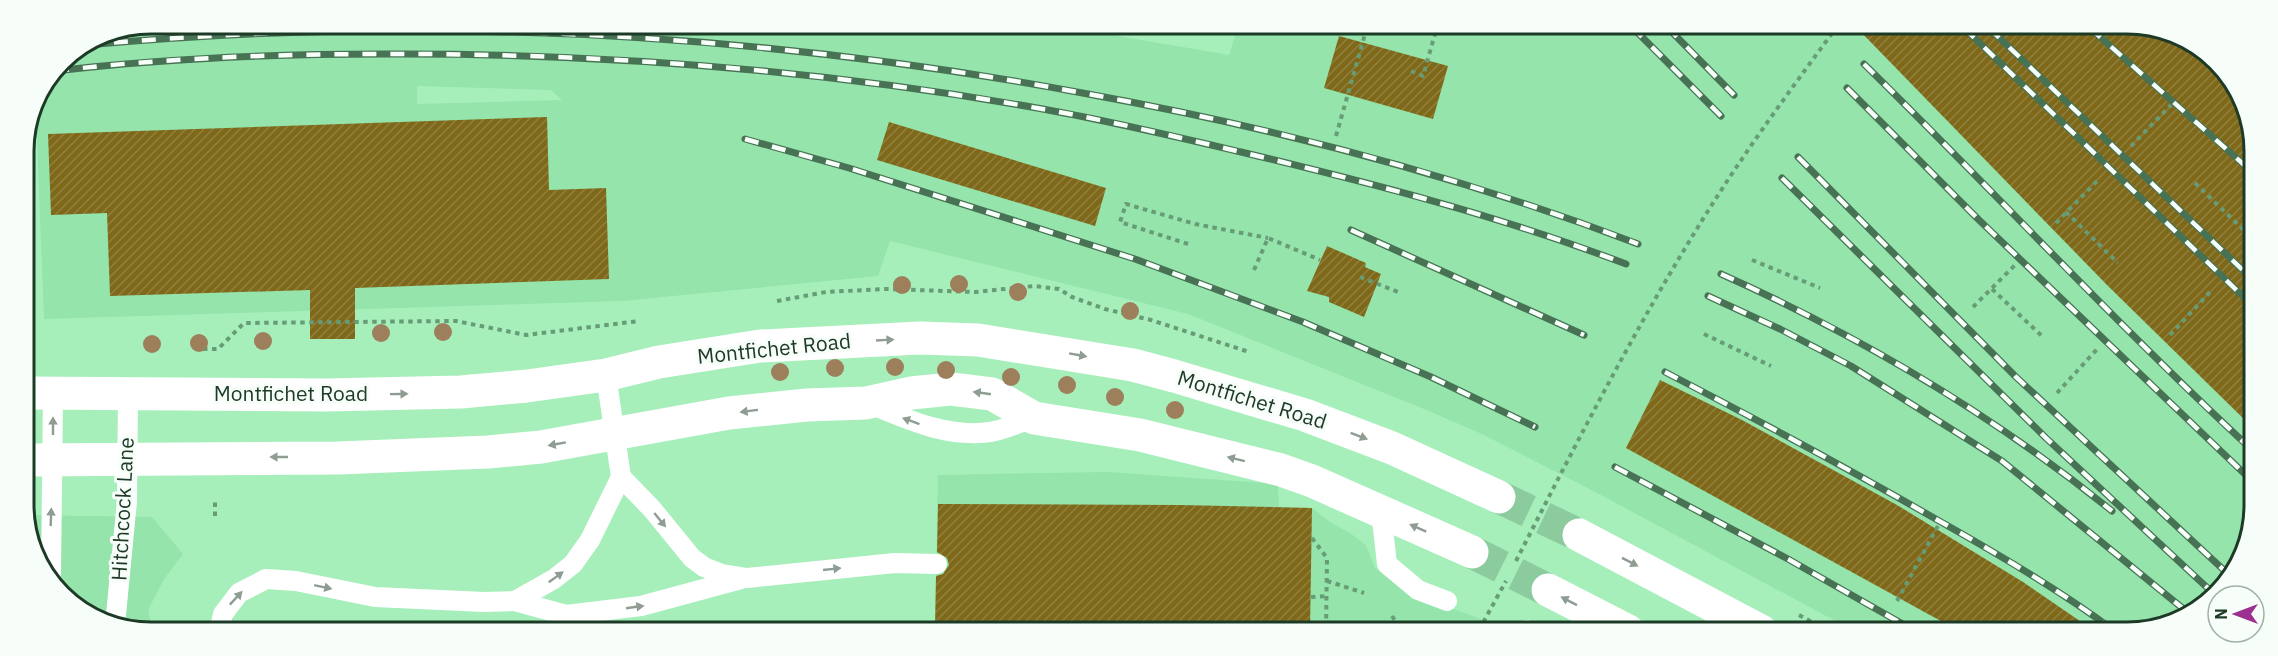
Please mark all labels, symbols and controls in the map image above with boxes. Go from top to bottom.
street label: Montfichet Road [696,326,852,370]
one-way arrow [875,335,894,344]
one-way arrow [1069,351,1088,360]
street label: Montfichet Road [1174,363,1330,435]
street label: Montfichet Road [214,379,368,407]
one-way arrow [390,389,409,399]
one-way arrow [972,389,991,398]
one-way arrow [739,406,758,416]
one-way arrow [902,415,920,425]
one-way arrow [48,417,58,436]
one-way arrow [1351,431,1369,441]
street label: Hitchcock Lane [104,436,140,582]
one-way arrow [548,440,567,449]
one-way arrow [270,452,289,462]
one-way arrow [1227,454,1246,464]
one-way arrow [47,508,56,527]
one-way arrow [653,512,666,527]
one-way arrow [1409,523,1427,533]
one-way arrow [1622,557,1639,567]
one-way arrow [823,564,842,574]
one-way arrow [548,571,564,583]
one-way arrow [314,583,333,592]
north arrow [2206,584,2266,644]
one-way arrow [229,591,242,606]
one-way arrow [1560,596,1577,606]
one-way arrow [625,602,644,611]
text: N [2211,608,2231,620]

